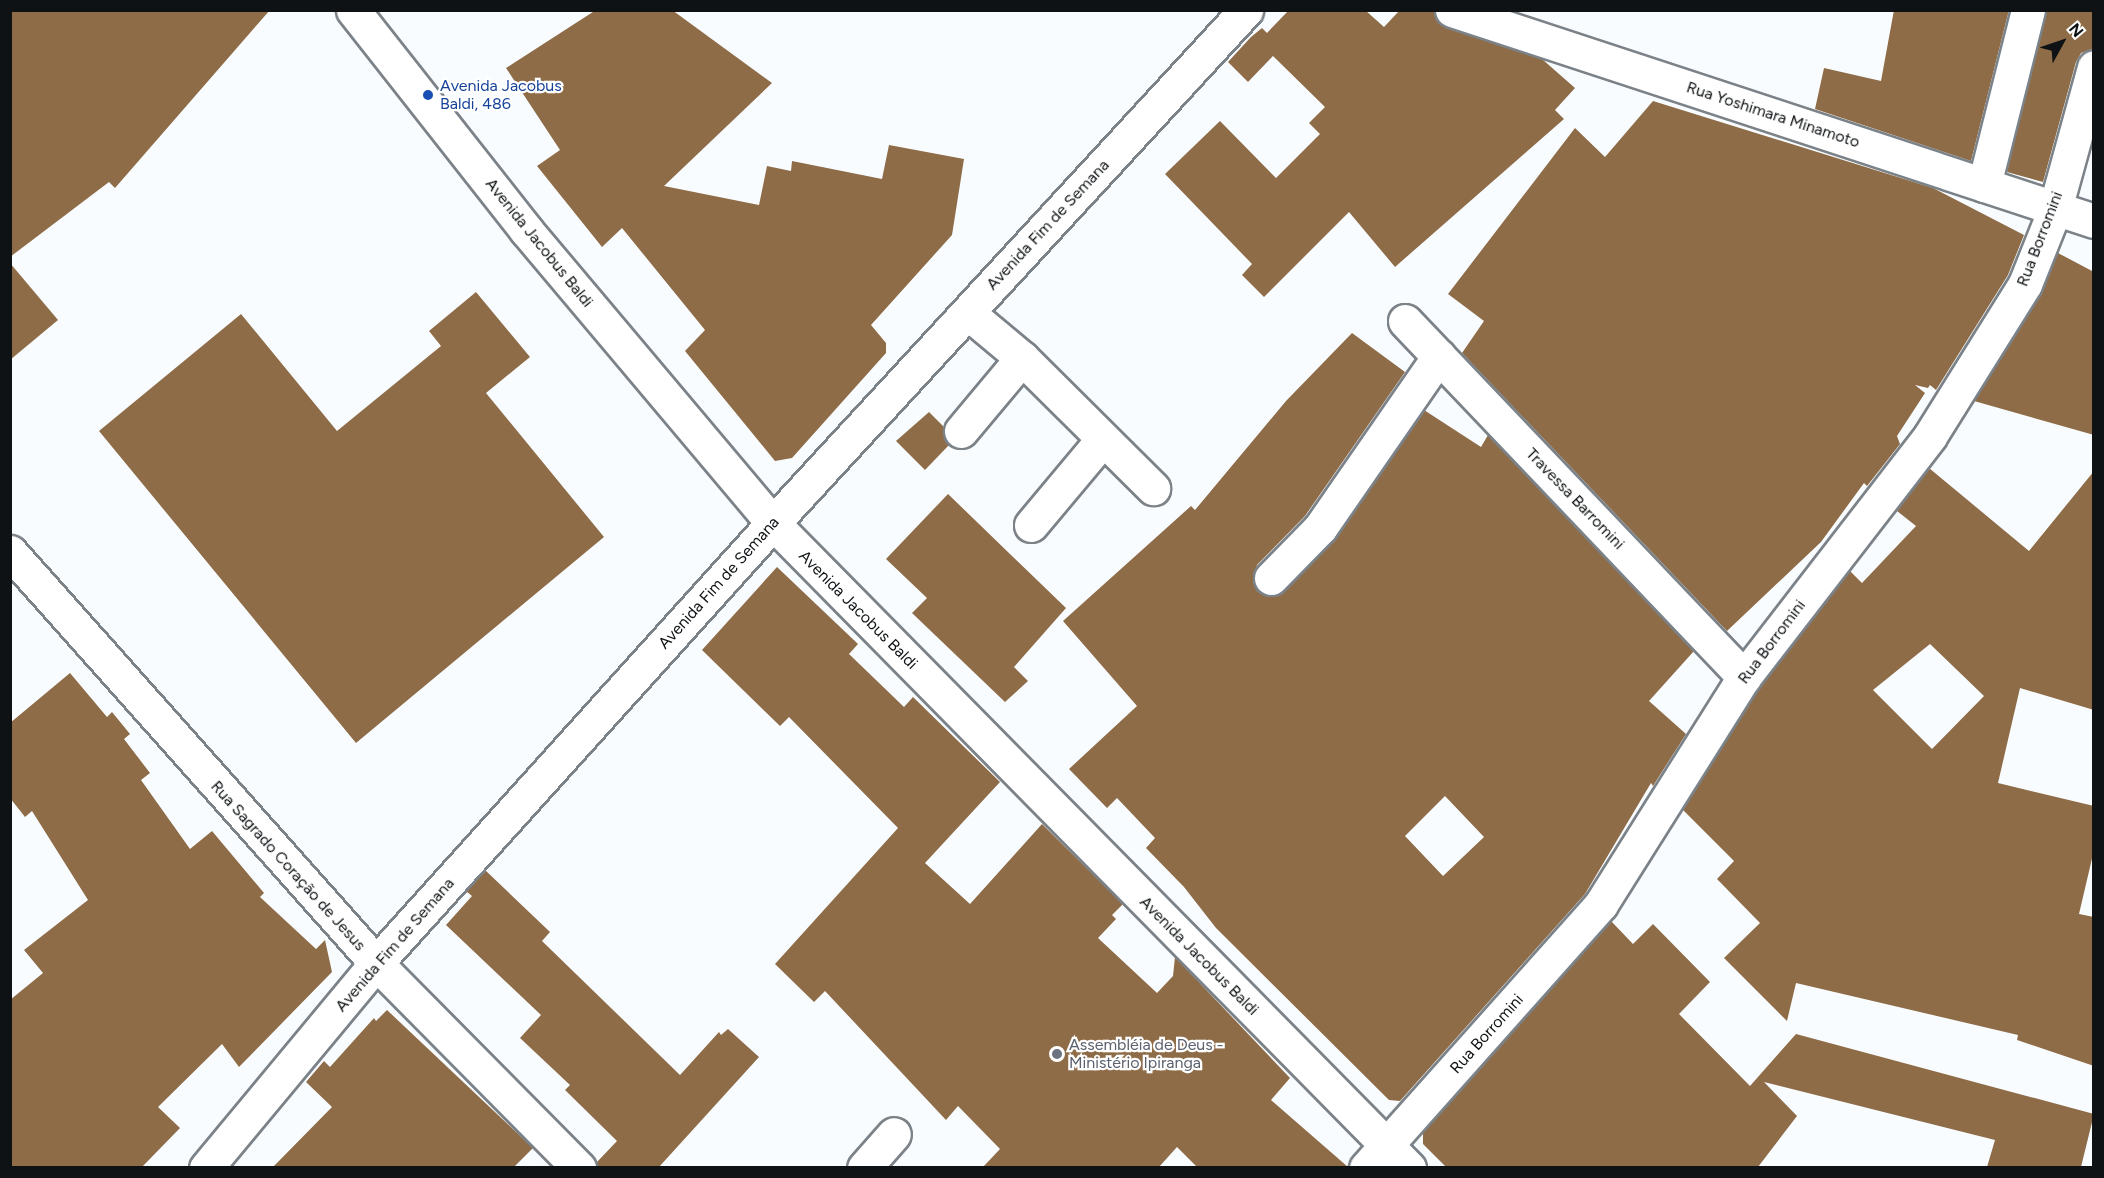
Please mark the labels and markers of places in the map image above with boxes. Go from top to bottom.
place label: Avenida Jacobus Baldi, 486 [440,76,562,114]
marker: Avenida Jacobus Baldi, 486 [421,88,435,102]
place label: Assembléia de Deus - Ministério Ipiranga [1069,1035,1223,1073]
marker: Assembléia de Deus - Ministério Ipiranga [1050,1047,1064,1061]

